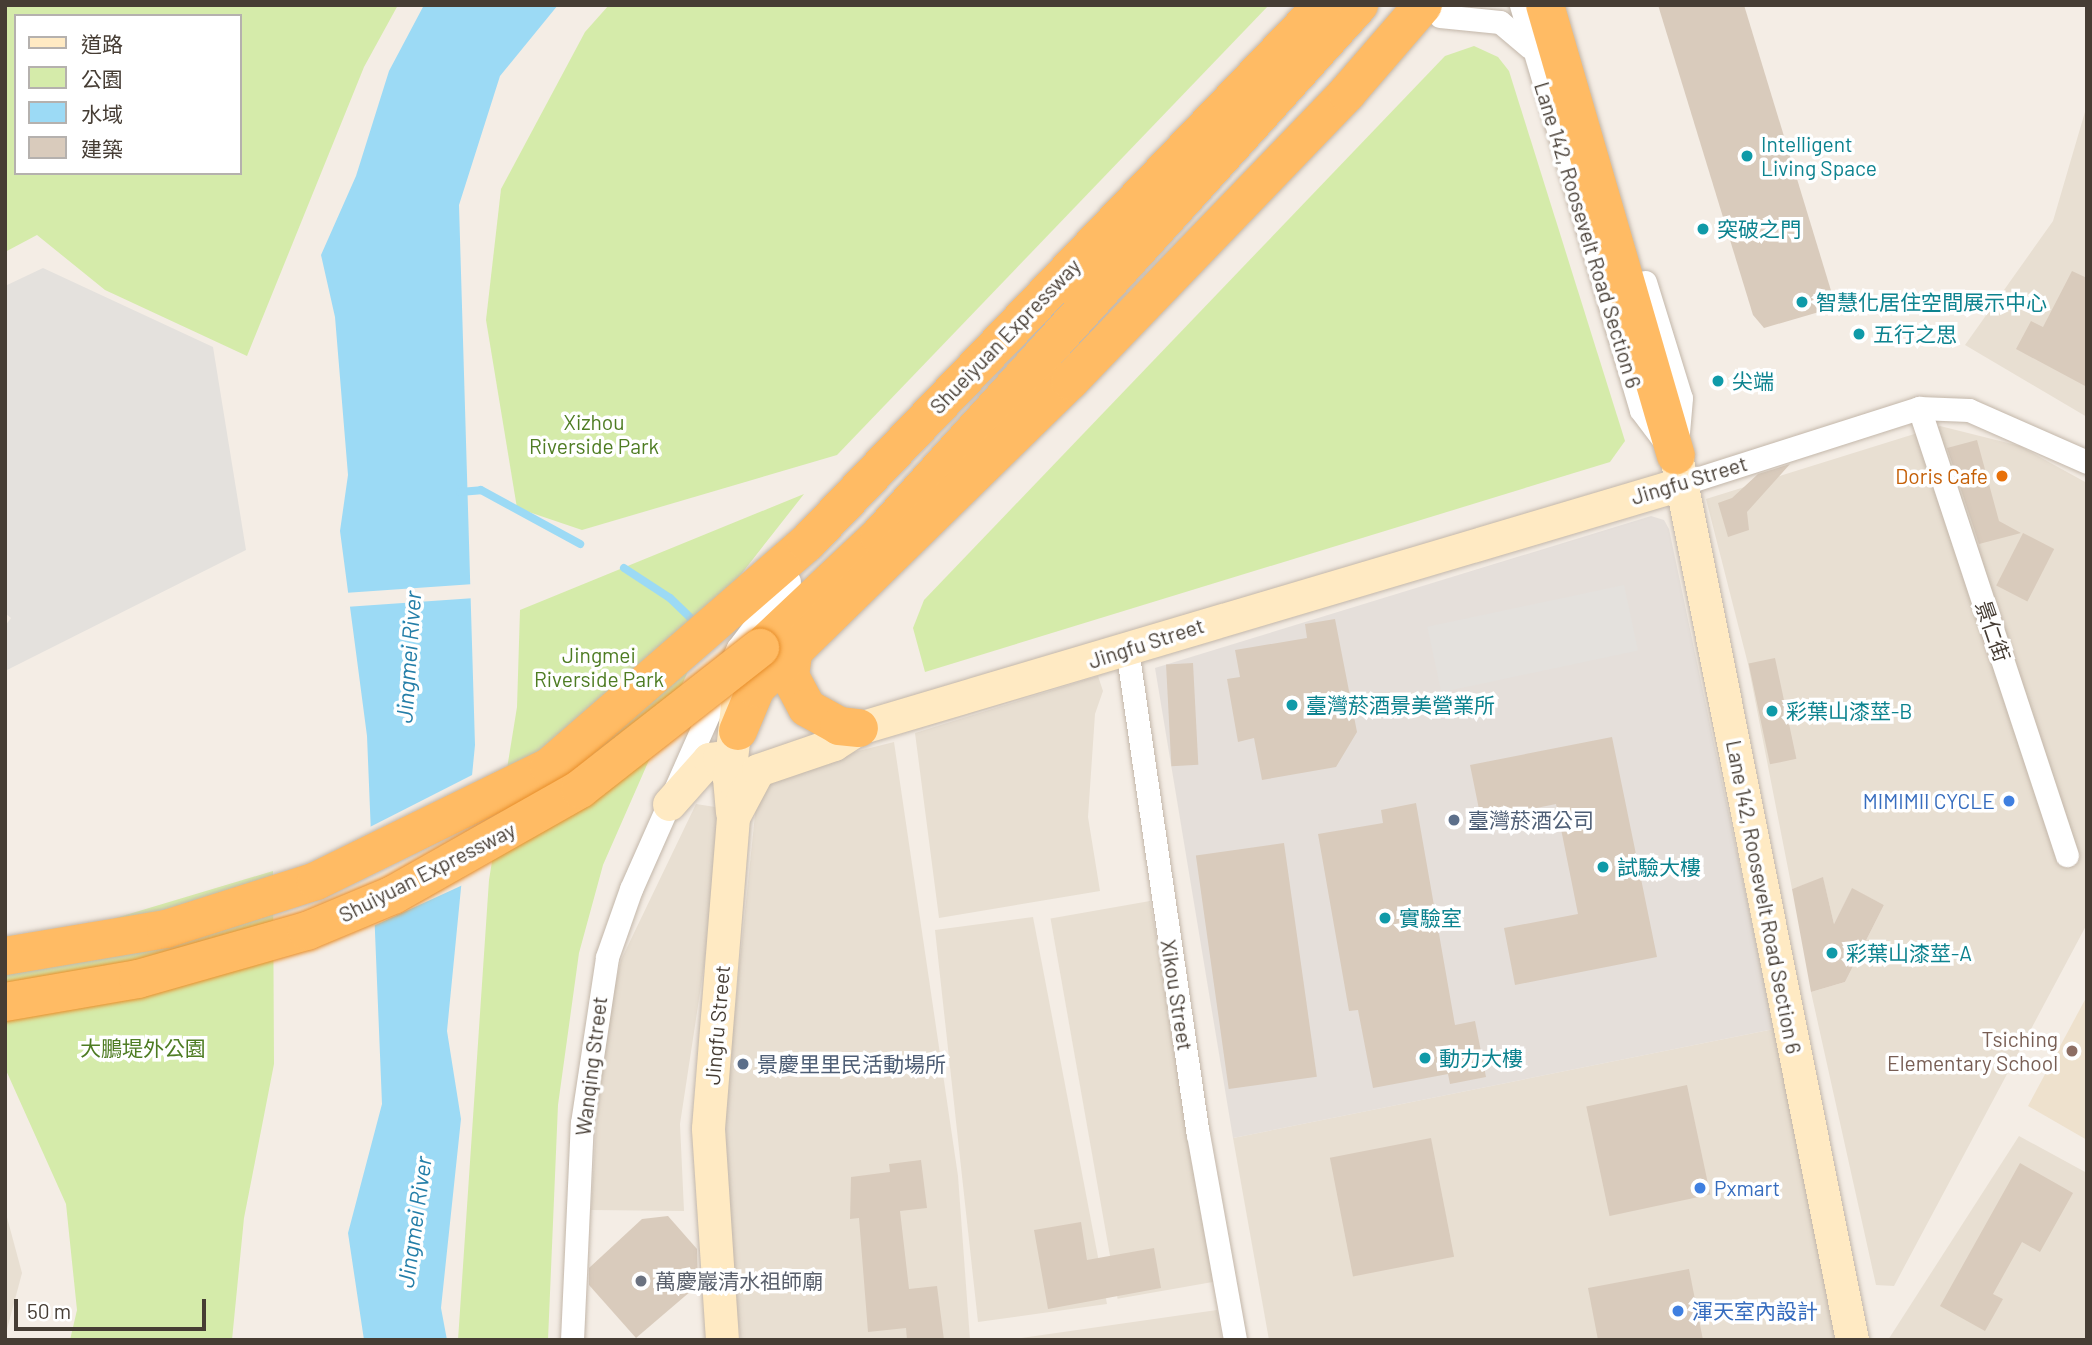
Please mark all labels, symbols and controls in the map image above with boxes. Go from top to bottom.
legend [14,14,242,175]
text: 道路 [81,31,123,56]
text: 公園 [81,66,123,91]
street label: Lane 142, Roosevelt Road Section 6 [1529,79,1647,391]
text: 水域 [81,101,123,126]
place label: Intelligent Living Space [1761,131,1877,181]
text: 建築 [81,136,123,161]
marker: Intelligent Living Space [1739,148,1755,164]
place label: 突破之門 [1717,216,1801,242]
marker: 突破之門 [1695,221,1711,237]
street label: Shueiyuan Expressway [924,253,1086,419]
place label: 智慧化居住空間展示中心 [1816,289,2047,315]
marker: 智慧化居住空間展示中心 [1794,294,1810,310]
place label: 五行之思 [1873,321,1957,347]
marker: 五行之思 [1851,326,1867,342]
place label: 尖端 [1732,368,1774,394]
marker: 尖端 [1710,373,1726,389]
park label: Xizhou Riverside Park [529,409,659,459]
street label: Jingfu Street [1628,450,1750,510]
place label: Doris Cafe [1895,463,1988,489]
marker: Doris Cafe [1994,468,2010,484]
water label: Jingmei River [390,590,426,724]
street label: 景仁街 [1971,597,2015,665]
street label: Jingfu Street [1085,612,1207,674]
park label: Jingmei Riverside Park [534,642,664,692]
place label: 臺灣菸酒景美營業所 [1306,692,1495,718]
marker: 臺灣菸酒景美營業所 [1284,697,1300,713]
place label: 彩葉山漆莖-B [1786,698,1912,724]
marker: 彩葉山漆莖-B [1764,703,1780,719]
street label: Lane 142, Roosevelt Road Section 6 [1721,738,1807,1056]
place label: MIMIMII CYCLE [1863,788,1995,814]
marker: MIMIMII CYCLE [2001,793,2017,809]
place label: 臺灣菸酒公司 [1468,807,1594,833]
marker: 臺灣菸酒公司 [1446,812,1462,828]
street label: Shuiyuan Expressway [335,817,519,927]
place label: 試驗大樓 [1617,854,1701,880]
marker: 試驗大樓 [1595,859,1611,875]
place label: 實驗室 [1399,905,1462,931]
marker: 實驗室 [1377,910,1393,926]
street label: Xikou Street [1156,938,1198,1052]
place label: 彩葉山漆莖-A [1846,940,1972,966]
marker: 彩葉山漆莖-A [1824,945,1840,961]
street label: Jingfu Street [699,964,735,1086]
street label: Wanqing Street [570,995,612,1137]
place label: Tsiching Elementary School [1887,1026,2058,1076]
park label: 大鵬堤外公園 [80,1035,206,1061]
marker: Tsiching Elementary School [2064,1043,2080,1059]
place label: 動力大樓 [1439,1045,1523,1071]
marker: 動力大樓 [1417,1050,1433,1066]
place label: 景慶里里民活動場所 [757,1051,946,1077]
marker: 景慶里里民活動場所 [735,1056,751,1072]
water label: Jingmei River [391,1154,437,1290]
place label: Pxmart [1714,1175,1780,1201]
marker: Pxmart [1692,1180,1708,1196]
place label: 萬慶巖清水祖師廟 [655,1268,823,1294]
marker: 萬慶巖清水祖師廟 [633,1273,649,1289]
scale bar [18,1286,210,1330]
text: 50 m [27,1298,71,1323]
place label: 渾天室內設計 [1692,1298,1818,1324]
marker: 渾天室內設計 [1670,1303,1686,1319]

